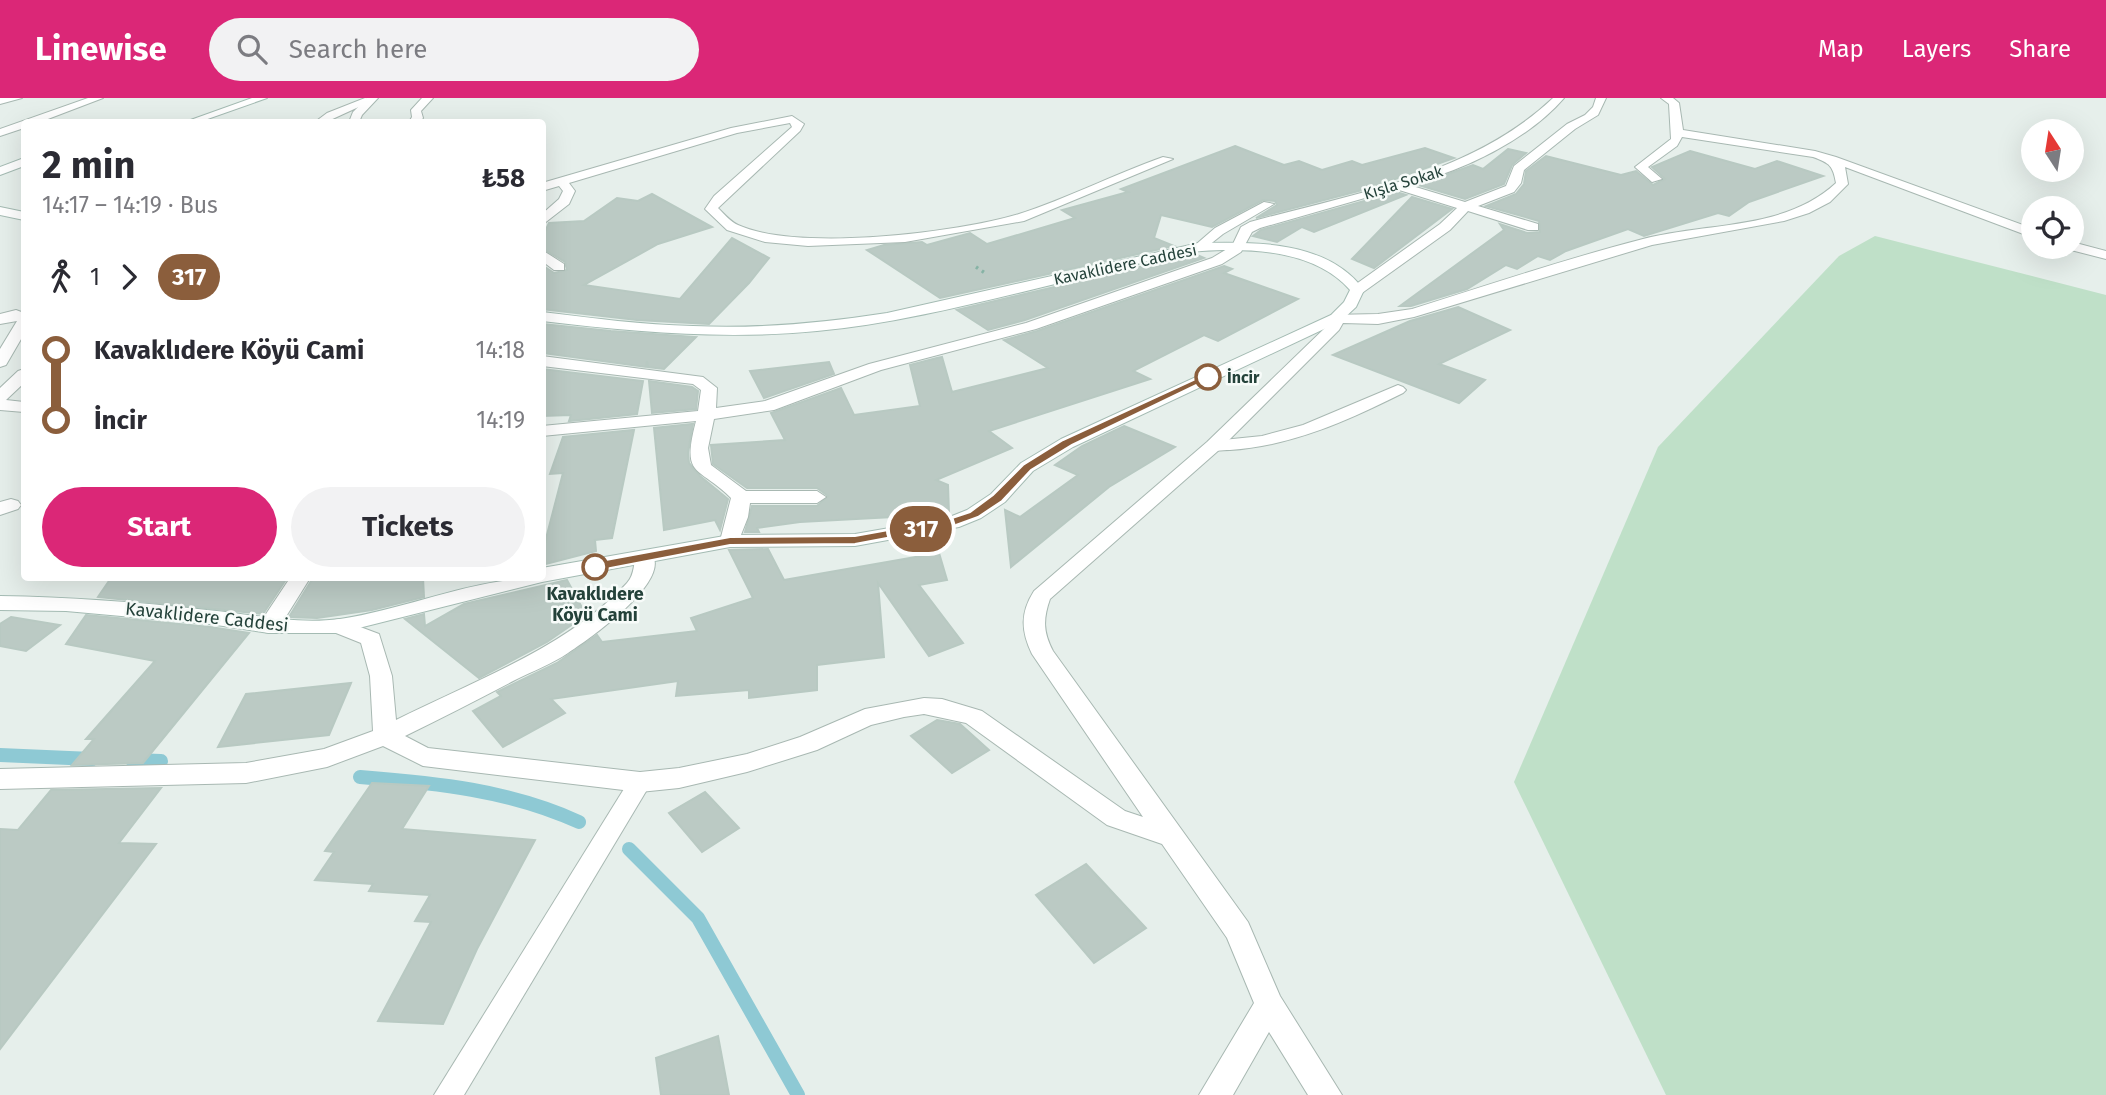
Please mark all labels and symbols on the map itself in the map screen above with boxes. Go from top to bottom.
north arrow [2021,119,2084,182]
street label: Kışla Sokak [1361,161,1446,204]
street label: Kavaklidere Caddesi [1052,240,1198,289]
marker: İncir [1195,364,1221,390]
place label: İncir [1227,368,1260,387]
line badge: 317 [881,506,961,552]
marker: Kavaklıdere Köyü Cami [582,554,608,580]
place label: Kavaklıdere Köyü Cami [546,583,644,626]
street label: Kavaklidere Caddesi [124,597,290,637]

